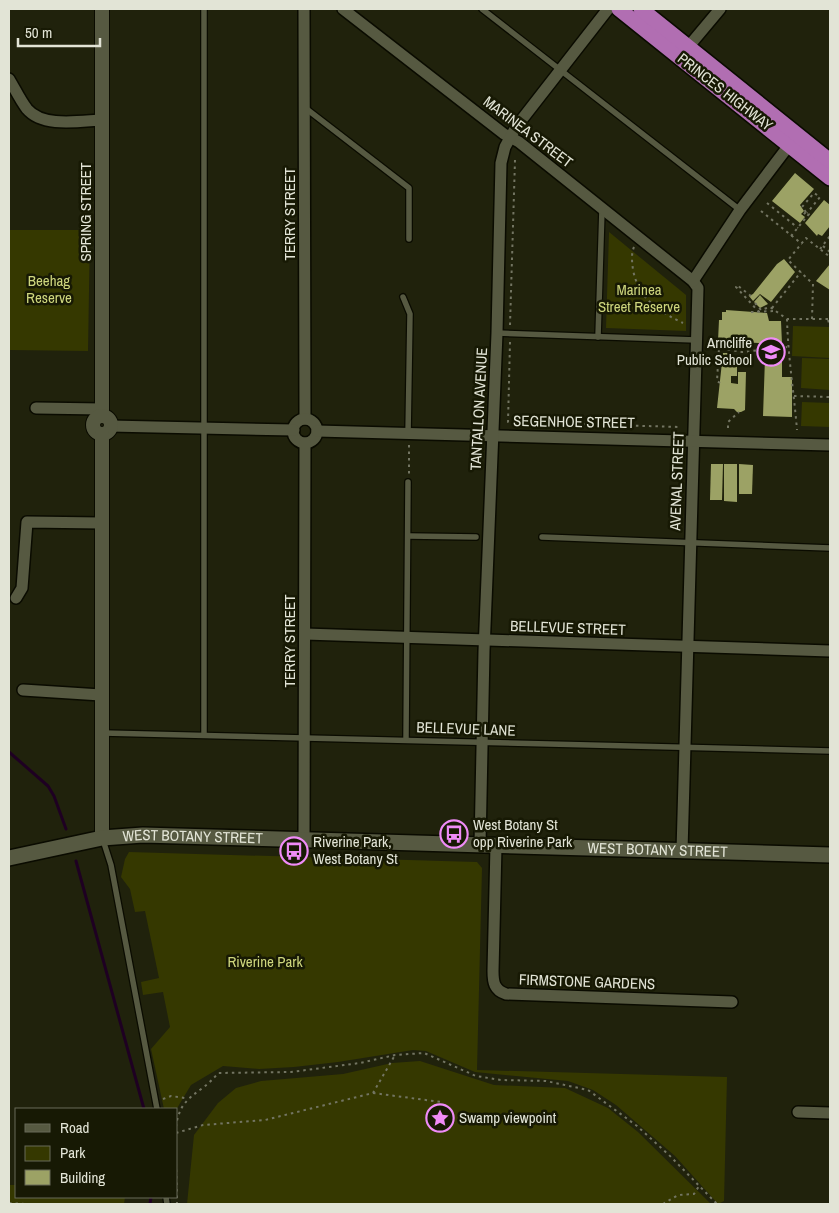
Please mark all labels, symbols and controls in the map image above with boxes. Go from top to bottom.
scale bar [18,15,100,47]
text: 50 m [25,22,52,43]
street label: PRINCES HIGHWAY [673,48,778,136]
street label: MARINEA STREET [479,91,578,173]
street label: SPRING STREET [75,162,96,262]
street label: TERRY STREET [279,167,300,261]
park label: Beehag Reserve [26,270,72,308]
park label: Marinea Street Reserve [598,279,680,317]
place label: Arncliffe Public School [677,332,752,370]
school or university icon: Arncliffe Public School [756,337,786,367]
street label: TANTALLON AVENUE [465,347,492,471]
street label: SEGENHOE STREET [513,410,635,433]
street label: AVENAL STREET [664,431,689,532]
street label: TERRY STREET [279,594,300,688]
street label: BELLEVUE STREET [510,615,627,640]
street label: BELLEVUE LANE [416,716,516,741]
place label: West Botany St opp Riverine Park [473,814,573,852]
bus stop icon: West Botany St opp Riverine Park [439,819,469,849]
street label: WEST BOTANY STREET [122,824,264,848]
place label: Riverine Park, West Botany St [313,831,398,869]
bus stop icon: Riverine Park, West Botany St [279,836,309,866]
street label: WEST BOTANY STREET [587,837,728,862]
park label: Riverine Park [227,951,303,972]
street label: FIRMSTONE GARDENS [518,969,656,994]
place icon: Swamp viewpoint [425,1103,455,1133]
place label: Swamp viewpoint [459,1107,557,1128]
legend [15,1108,178,1198]
text: Road [60,1117,89,1138]
text: Park [60,1142,86,1163]
text: Building [60,1167,105,1188]

